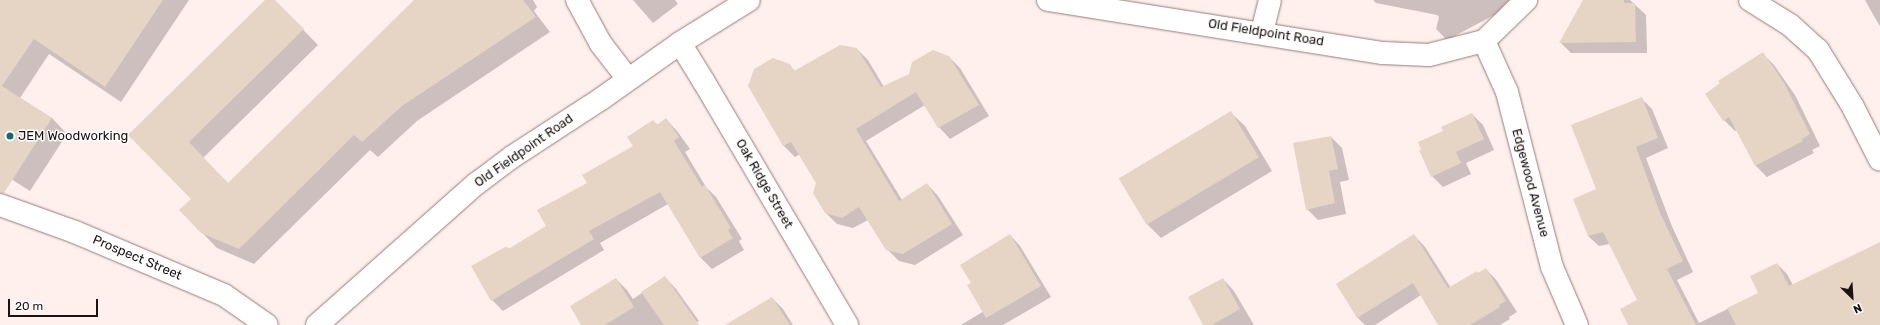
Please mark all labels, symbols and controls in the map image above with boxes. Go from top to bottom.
street label: Old Fieldpoint Road [1207,16,1325,50]
street label: Old Fieldpoint Road [472,111,576,191]
street label: Edgewood Avenue [1508,127,1552,239]
place label: JEM Woodworking [18,128,129,144]
marker: JEM Woodworking [5,131,15,141]
street label: Oak Ridge Street [732,136,796,232]
street label: Prospect Street [90,232,184,284]
north arrow [1832,277,1872,317]
scale bar [10,291,100,317]
text: 20 m [15,299,43,313]
text: N [1851,301,1864,316]

